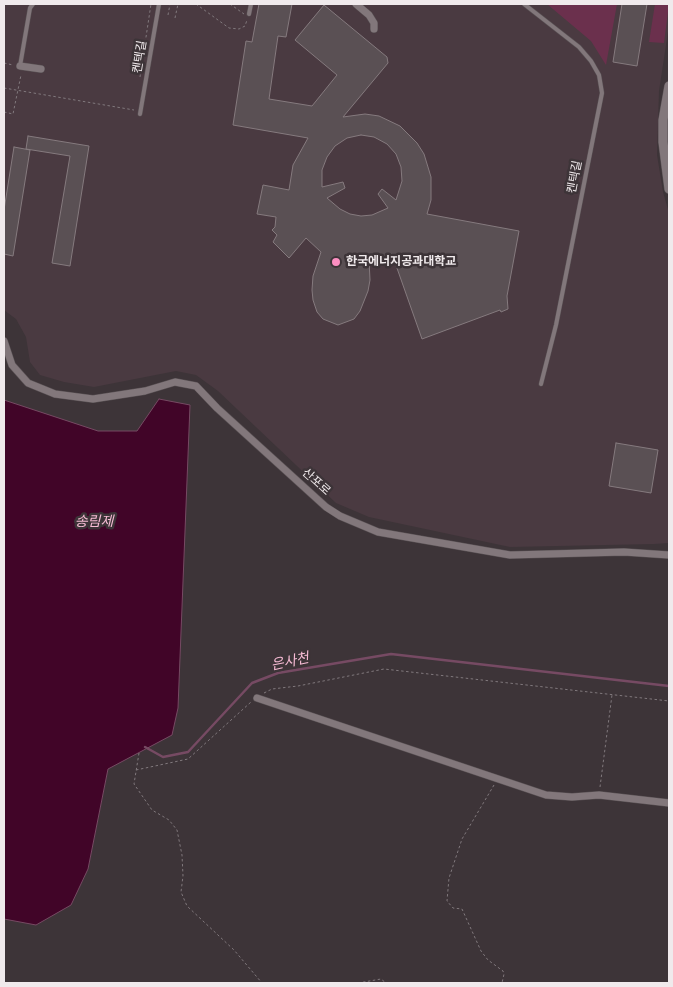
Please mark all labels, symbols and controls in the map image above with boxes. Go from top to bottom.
street label: 켄텍길 [130,40,150,74]
street label: 켄텍길 [565,159,585,195]
place label: 한국에너지공과대학교 [346,255,456,269]
marker: 한국에너지공과대학교 [330,256,342,268]
street label: 산포로 [299,466,333,498]
water label: 송림제 [75,514,113,530]
water label: 은사천 [269,650,311,674]

